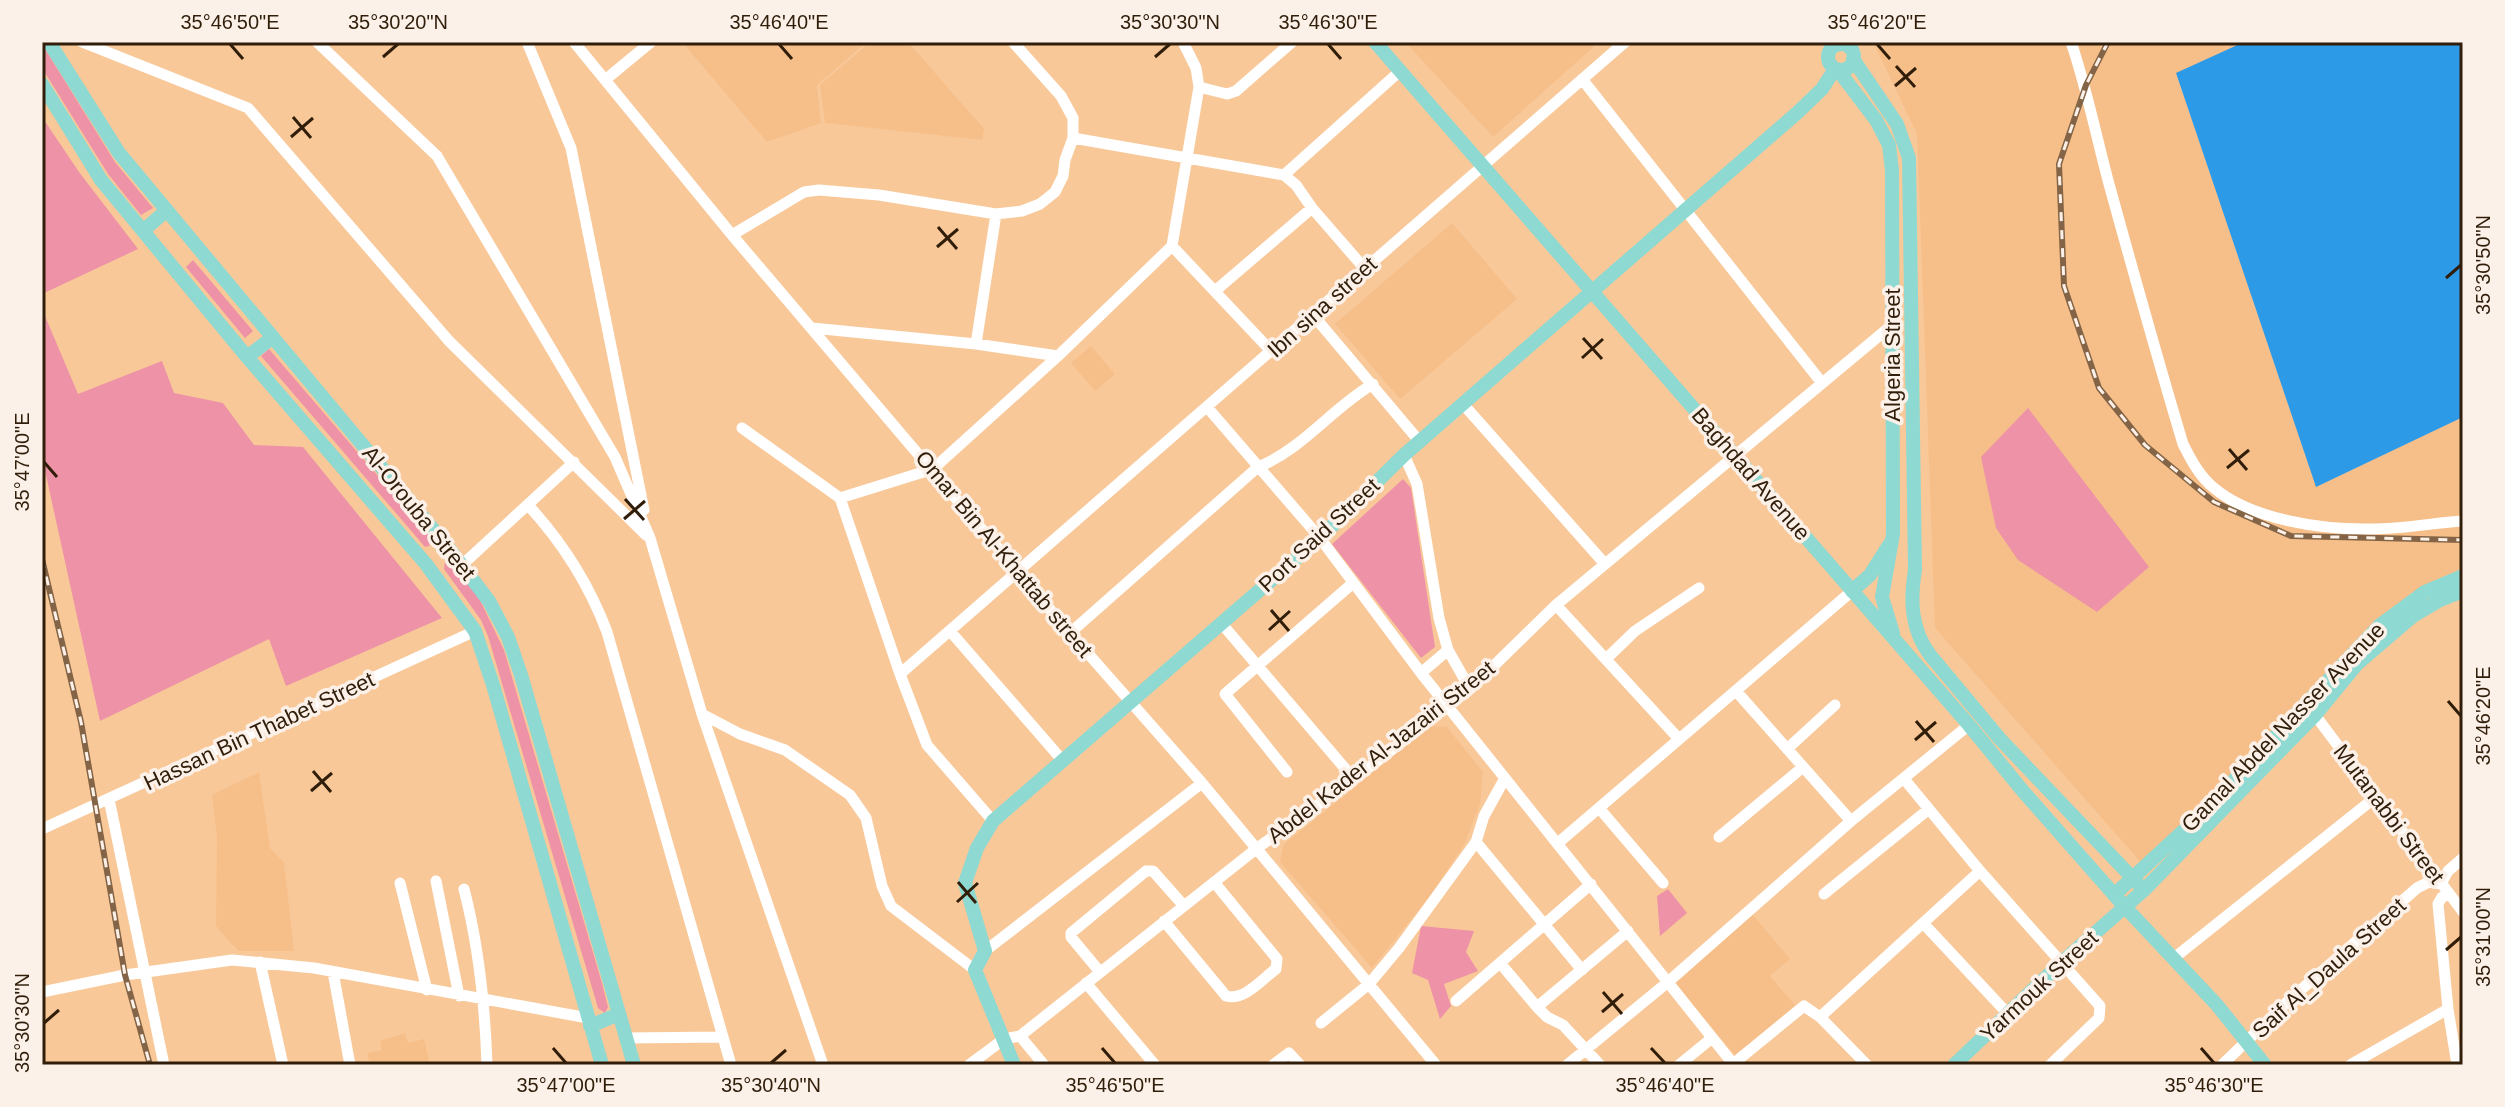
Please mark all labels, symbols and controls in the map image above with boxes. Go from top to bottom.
text: 35°46'50"E [181,11,280,33]
text: 35°30'20"N [348,11,448,33]
text: 35°46'40"E [730,11,829,33]
text: 35°30'30"N [1120,11,1220,33]
text: 35°46'30"E [1279,11,1378,33]
text: 35°46'20"E [1828,11,1927,33]
text: 35°30'50"N [2472,215,2494,315]
street label: Ibn sina street [1262,251,1382,363]
street label: Algeria Street [1880,288,1905,422]
street label: Baghdad Avenue [1687,403,1815,545]
text: 35°47'00"E [11,413,33,512]
street label: Al-Orouba Street [357,441,481,585]
street label: Omar Bin Al-Khattab street [910,446,1098,662]
street label: Port Said Street [1254,473,1384,597]
street label: Gamal Abdel Nasser Avenue [2176,617,2390,837]
street label: Abdel Kader Al-Jazairi Street [1262,656,1500,848]
street label: Hassan Bin Thabet Street [140,667,378,795]
text: 35°46'20"E [2472,667,2494,766]
street label: Mutanabbi Street [2329,740,2449,888]
text: 35°31'00"N [2472,887,2494,987]
street label: Saif Al_Daula Street [2247,893,2411,1043]
street label: Yarmouk Street [1975,925,2103,1047]
text: 35°30'30"N [11,973,33,1073]
text: 35°47'00"E [517,1074,616,1096]
text: 35°30'40"N [721,1074,821,1096]
text: 35°46'50"E [1066,1074,1165,1096]
text: 35°46'40"E [1616,1074,1715,1096]
text: 35°46'30"E [2165,1074,2264,1096]

